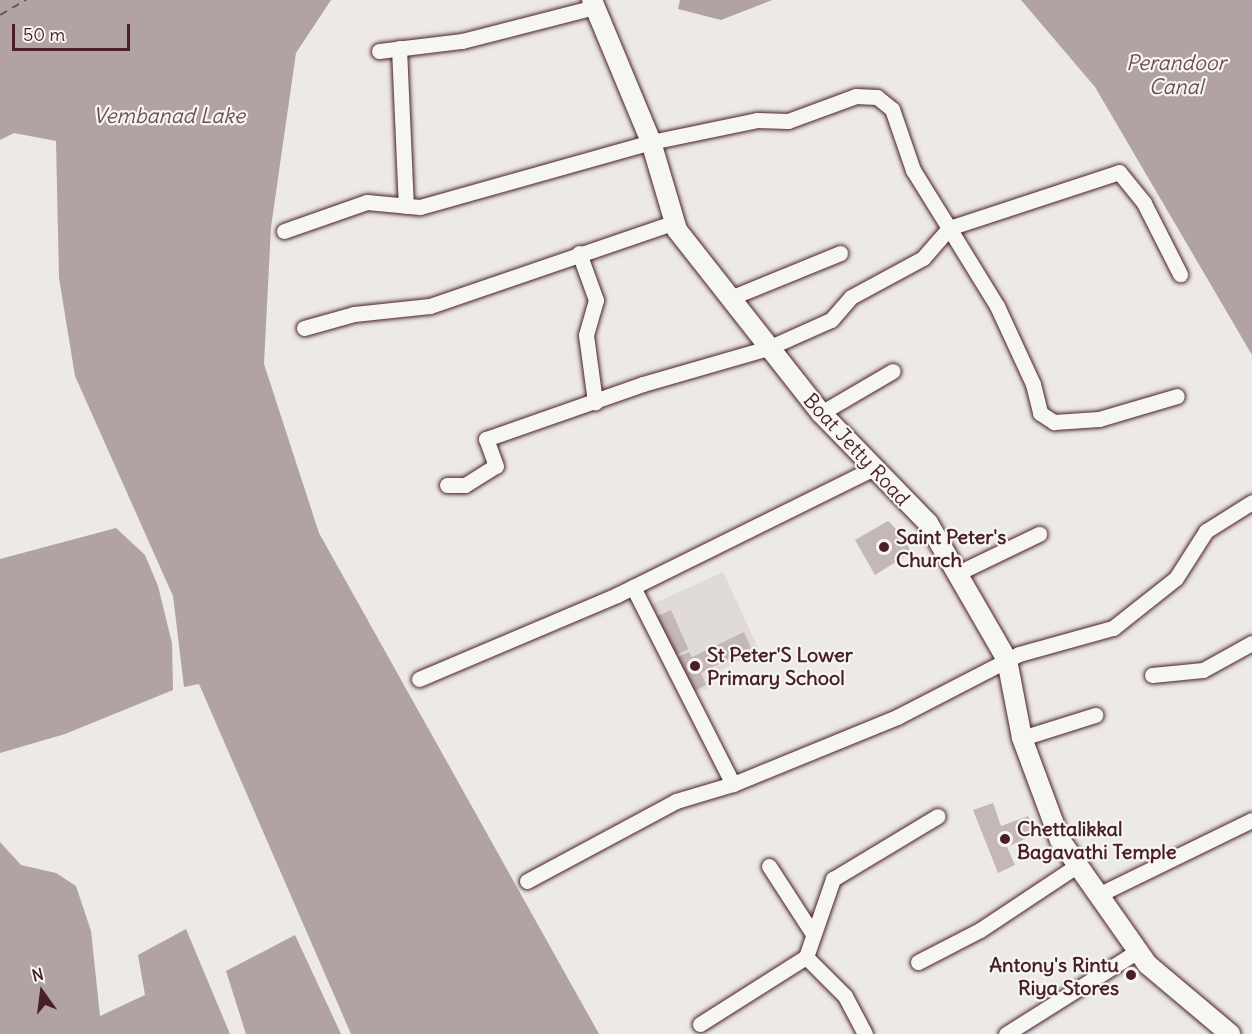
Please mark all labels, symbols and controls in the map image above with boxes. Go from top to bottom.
scale bar [15,12,134,50]
text: 50 m [23,23,65,46]
water label: Perandoor Canal [1126,50,1226,100]
water label: Vembanad Lake [93,103,245,129]
street label: Boat Jetty Road [799,388,915,510]
place label: Saint Peter's Church [896,524,1006,571]
marker: Saint Peter's Church [877,540,891,554]
place label: St Peter'S Lower Primary School [707,642,853,689]
marker: St Peter'S Lower Primary School [688,659,702,673]
place label: Chettalikkal Bagavathi Temple [1017,816,1177,863]
marker: Chettalikkal Bagavathi Temple [998,832,1012,846]
place label: Antony's Rintu Riya Stores [989,952,1119,999]
north arrow [12,962,72,1022]
text: N [30,963,45,986]
marker: Antony's Rintu Riya Stores [1124,968,1138,982]

